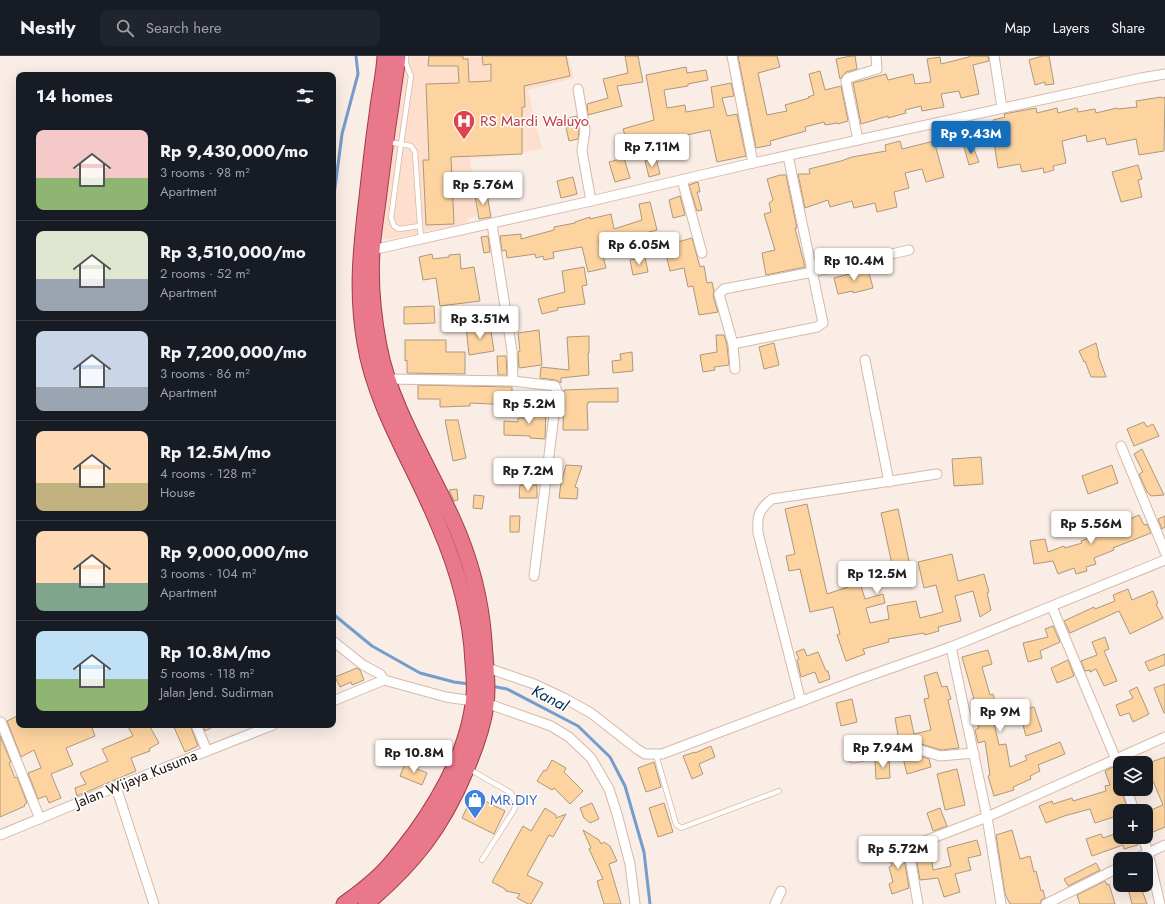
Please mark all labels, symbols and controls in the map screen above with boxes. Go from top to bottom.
search box [100,10,380,46]
text: Nestly [20,14,76,41]
icon: search [114,17,136,39]
text: Search here [146,17,222,39]
text: Map [1005,18,1031,38]
text: Layers [1053,18,1089,38]
text: Share [1111,18,1145,38]
text: 14 homes [36,84,113,108]
icon: filters [294,85,316,107]
hospital icon: RS Mardi Waluyo [451,108,477,141]
place label: RS Mardi Waluyo [480,110,589,132]
pin: Rp 9.43M [930,121,1012,155]
text: Rp 9.43M [940,124,1002,143]
pin: Rp 7.11M [611,134,693,168]
text: Rp 7.11M [624,137,680,156]
text: Rp 9,430,000/mo [160,139,308,163]
icon: home [68,146,116,194]
text: 3 rooms · 98 m² [160,163,250,182]
pin: Rp 5.76M [442,172,524,206]
text: Rp 5.76M [452,175,514,194]
text: Apartment [160,182,217,201]
pin: Rp 6.05M [598,232,680,266]
text: Rp 6.05M [608,235,670,254]
text: Rp 3,510,000/mo [160,240,306,264]
icon: home [68,247,116,295]
pin: Rp 10.4M [813,248,895,282]
text: Rp 10.4M [824,251,884,270]
text: 2 rooms · 52 m² [160,264,250,283]
text: Apartment [160,283,217,302]
pin: Rp 3.51M [439,306,521,340]
text: Rp 3.51M [451,309,509,328]
text: Rp 7,200,000/mo [160,340,307,364]
icon: home [68,347,116,395]
text: 3 rooms · 86 m² [160,364,250,383]
text: Apartment [160,383,217,402]
pin: Rp 5.2M [492,391,566,425]
text: Rp 5.2M [502,394,556,413]
text: Rp 12.5M/mo [160,440,271,464]
icon: home [68,447,116,495]
pin: Rp 7.2M [491,458,565,492]
text: Rp 7.2M [502,461,554,480]
text: 4 rooms · 128 m² [160,464,256,483]
text: House [160,483,195,502]
pin: Rp 5.56M [1050,511,1132,545]
text: Rp 5.56M [1060,514,1122,533]
text: Rp 9,000,000/mo [160,540,308,564]
icon: home [68,547,116,595]
pin: Rp 12.5M [836,561,918,595]
text: 3 rooms · 104 m² [160,564,256,583]
text: Rp 12.5M [847,564,907,583]
text: Apartment [160,583,217,602]
text: Rp 10.8M/mo [160,640,271,664]
icon: home [68,647,116,695]
text: 5 rooms · 118 m² [160,664,254,683]
water label: Kanal [528,679,573,718]
text: Jalan Jend. Sudirman [160,683,274,702]
pin: Rp 9M [972,699,1028,733]
text: Rp 9M [980,702,1020,721]
pin: Rp 7.94M [842,735,924,769]
text: Rp 7.94M [853,738,913,757]
pin: Rp 10.8M [373,740,455,774]
text: Rp 10.8M [384,743,444,762]
street label: Jalan Wijaya Kusuma [70,744,201,814]
map controls [1113,756,1153,892]
button: layers [1113,756,1153,796]
shop icon: MR.DIY [462,787,488,820]
place label: MR.DIY [490,789,538,811]
button: + [1113,804,1153,844]
pin: Rp 5.72M [857,836,939,870]
text: Rp 5.72M [868,839,928,858]
button: − [1113,852,1153,892]

